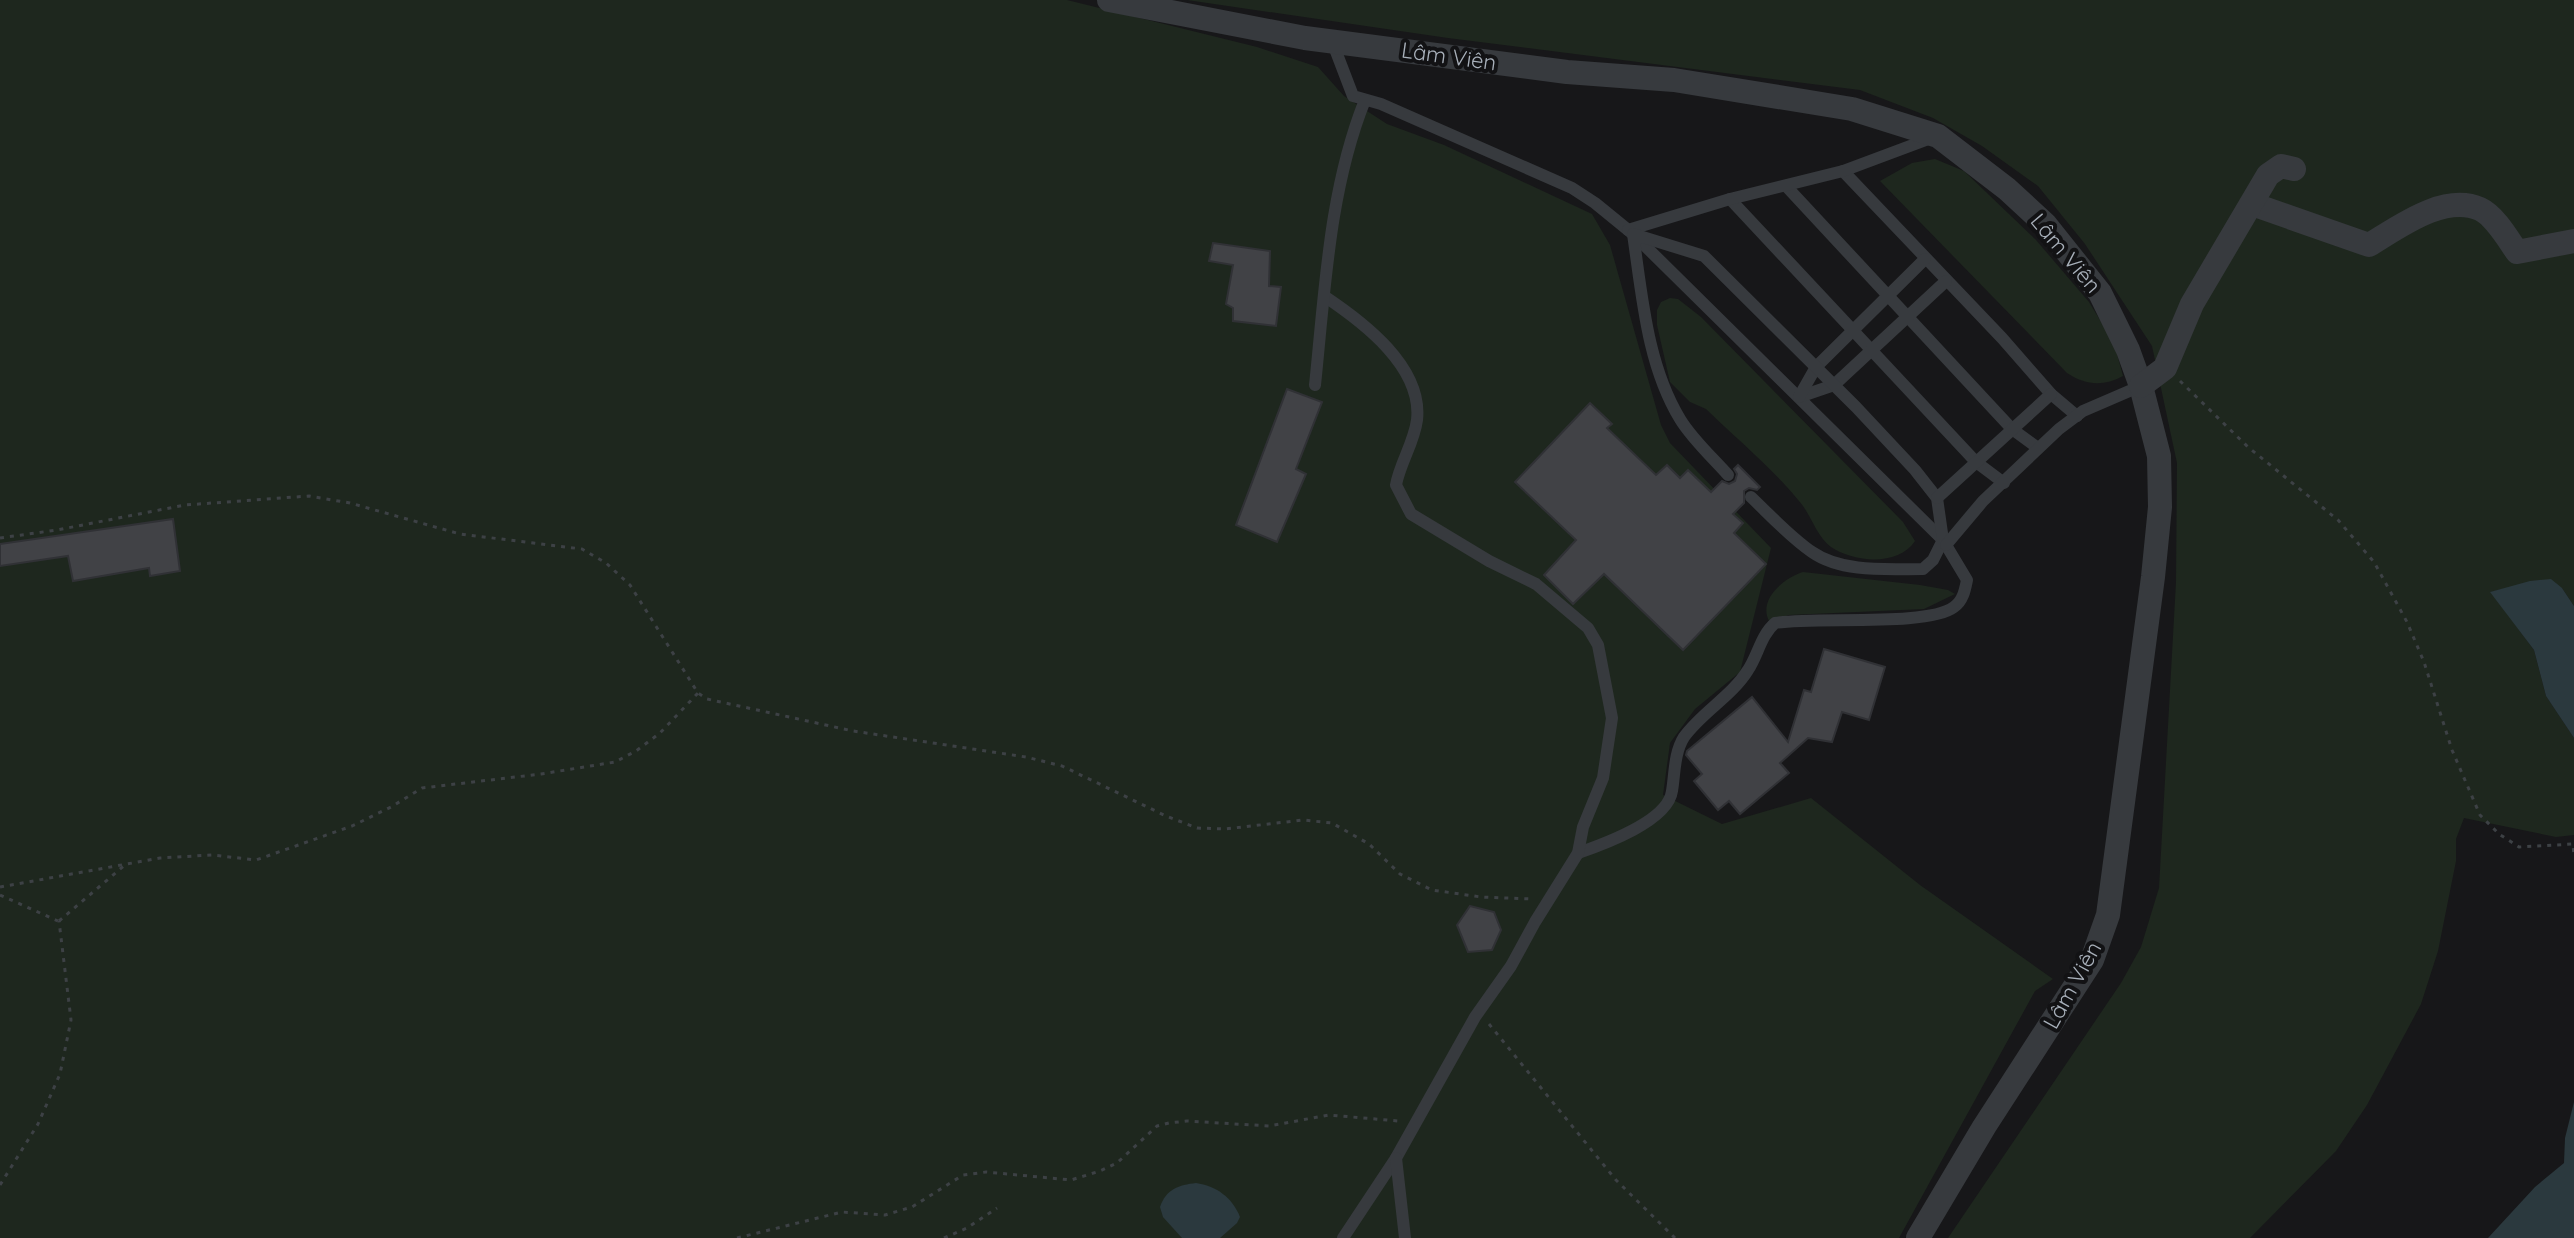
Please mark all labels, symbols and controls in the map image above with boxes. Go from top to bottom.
street label: Lâm Viên [1400,35,1498,77]
street label: Lâm Viên [2025,207,2107,299]
street label: Lâm Viên [2037,936,2107,1034]

